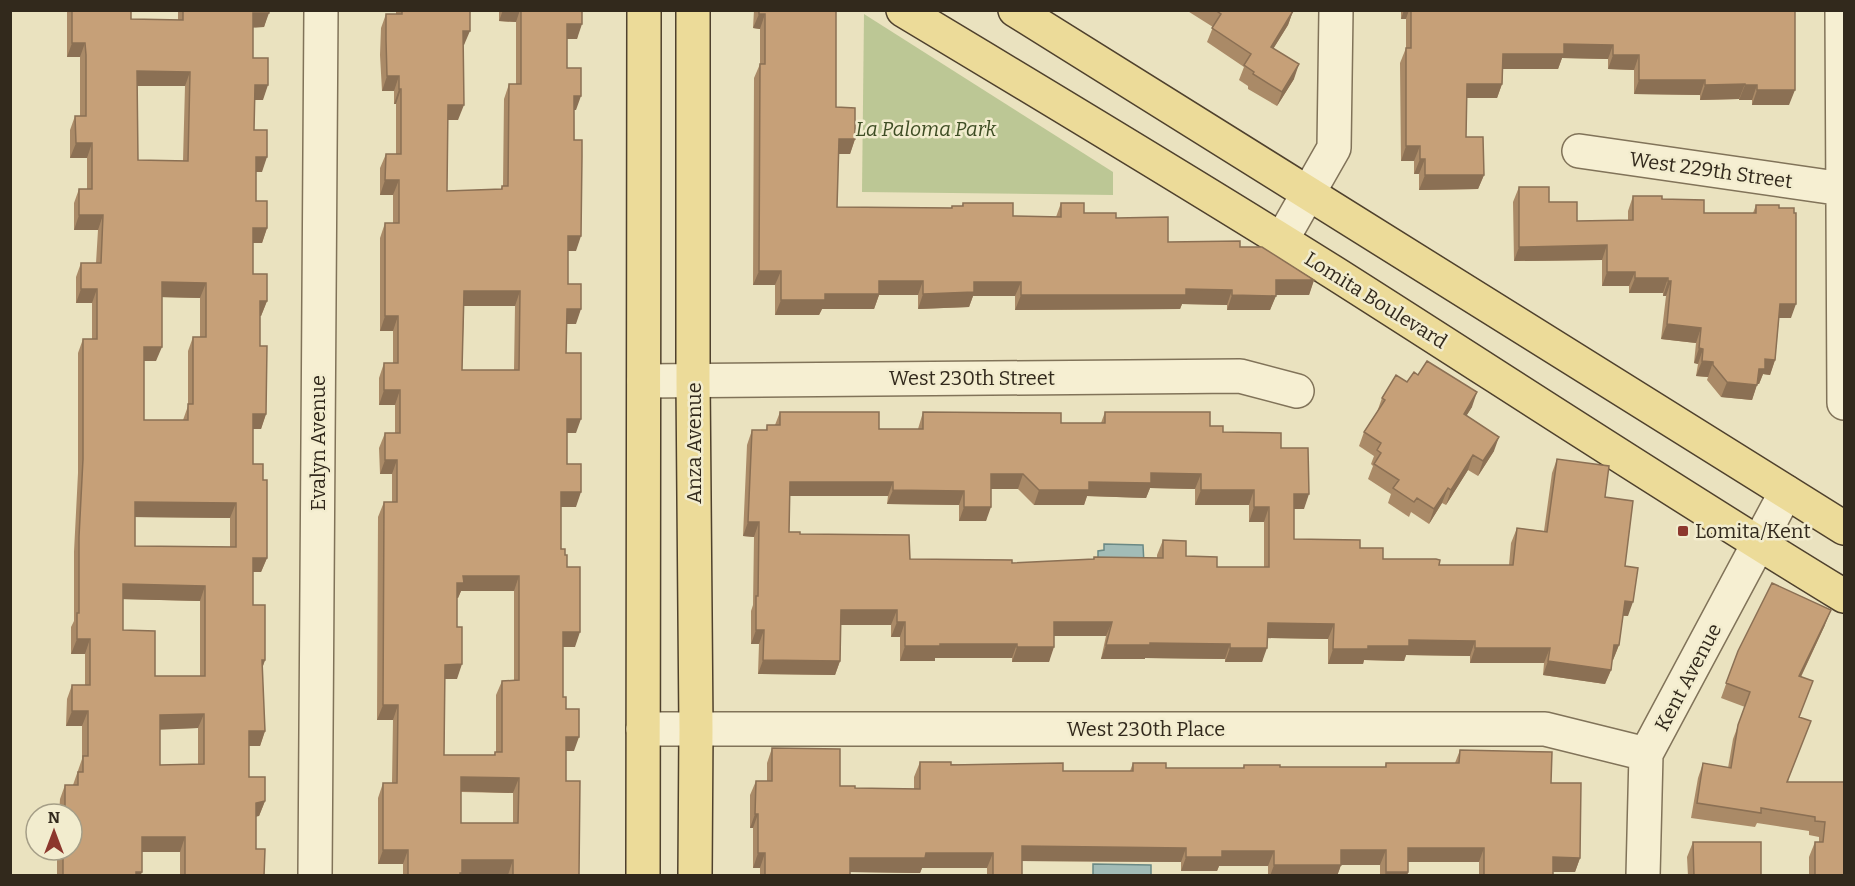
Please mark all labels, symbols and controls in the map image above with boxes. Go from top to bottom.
park label: La Paloma Park [856,117,997,141]
street label: West 229th Street [1628,147,1794,193]
street label: Lomita Boulevard [1300,246,1452,354]
street label: West 230th Street [889,366,1055,390]
street label: Evalyn Avenue [306,375,330,511]
street label: Anza Avenue [682,382,706,504]
place label: Lomita/Kent [1695,519,1811,543]
marker: Lomita/Kent [1676,524,1690,538]
street label: Kent Avenue [1650,619,1726,735]
street label: West 230th Place [1067,717,1225,741]
north arrow [24,802,84,862]
text: N [48,808,60,827]

